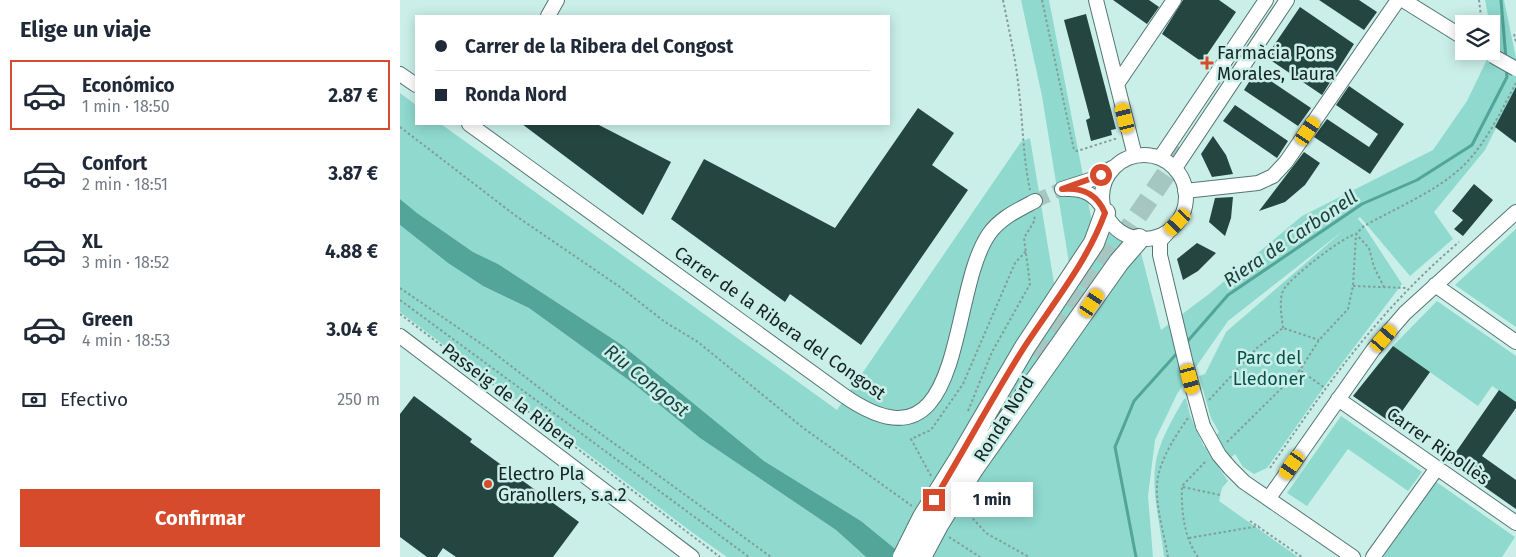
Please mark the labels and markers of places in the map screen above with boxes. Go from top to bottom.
place label: Farmàcia Pons Morales, Laura [1217,42,1335,85]
marker: Farmàcia Pons Morales, Laura [1201,57,1213,69]
place label: Electro Pla Granollers, s.a.2 [498,463,627,506]
marker: Electro Pla Granollers, s.a.2 [482,478,494,490]

